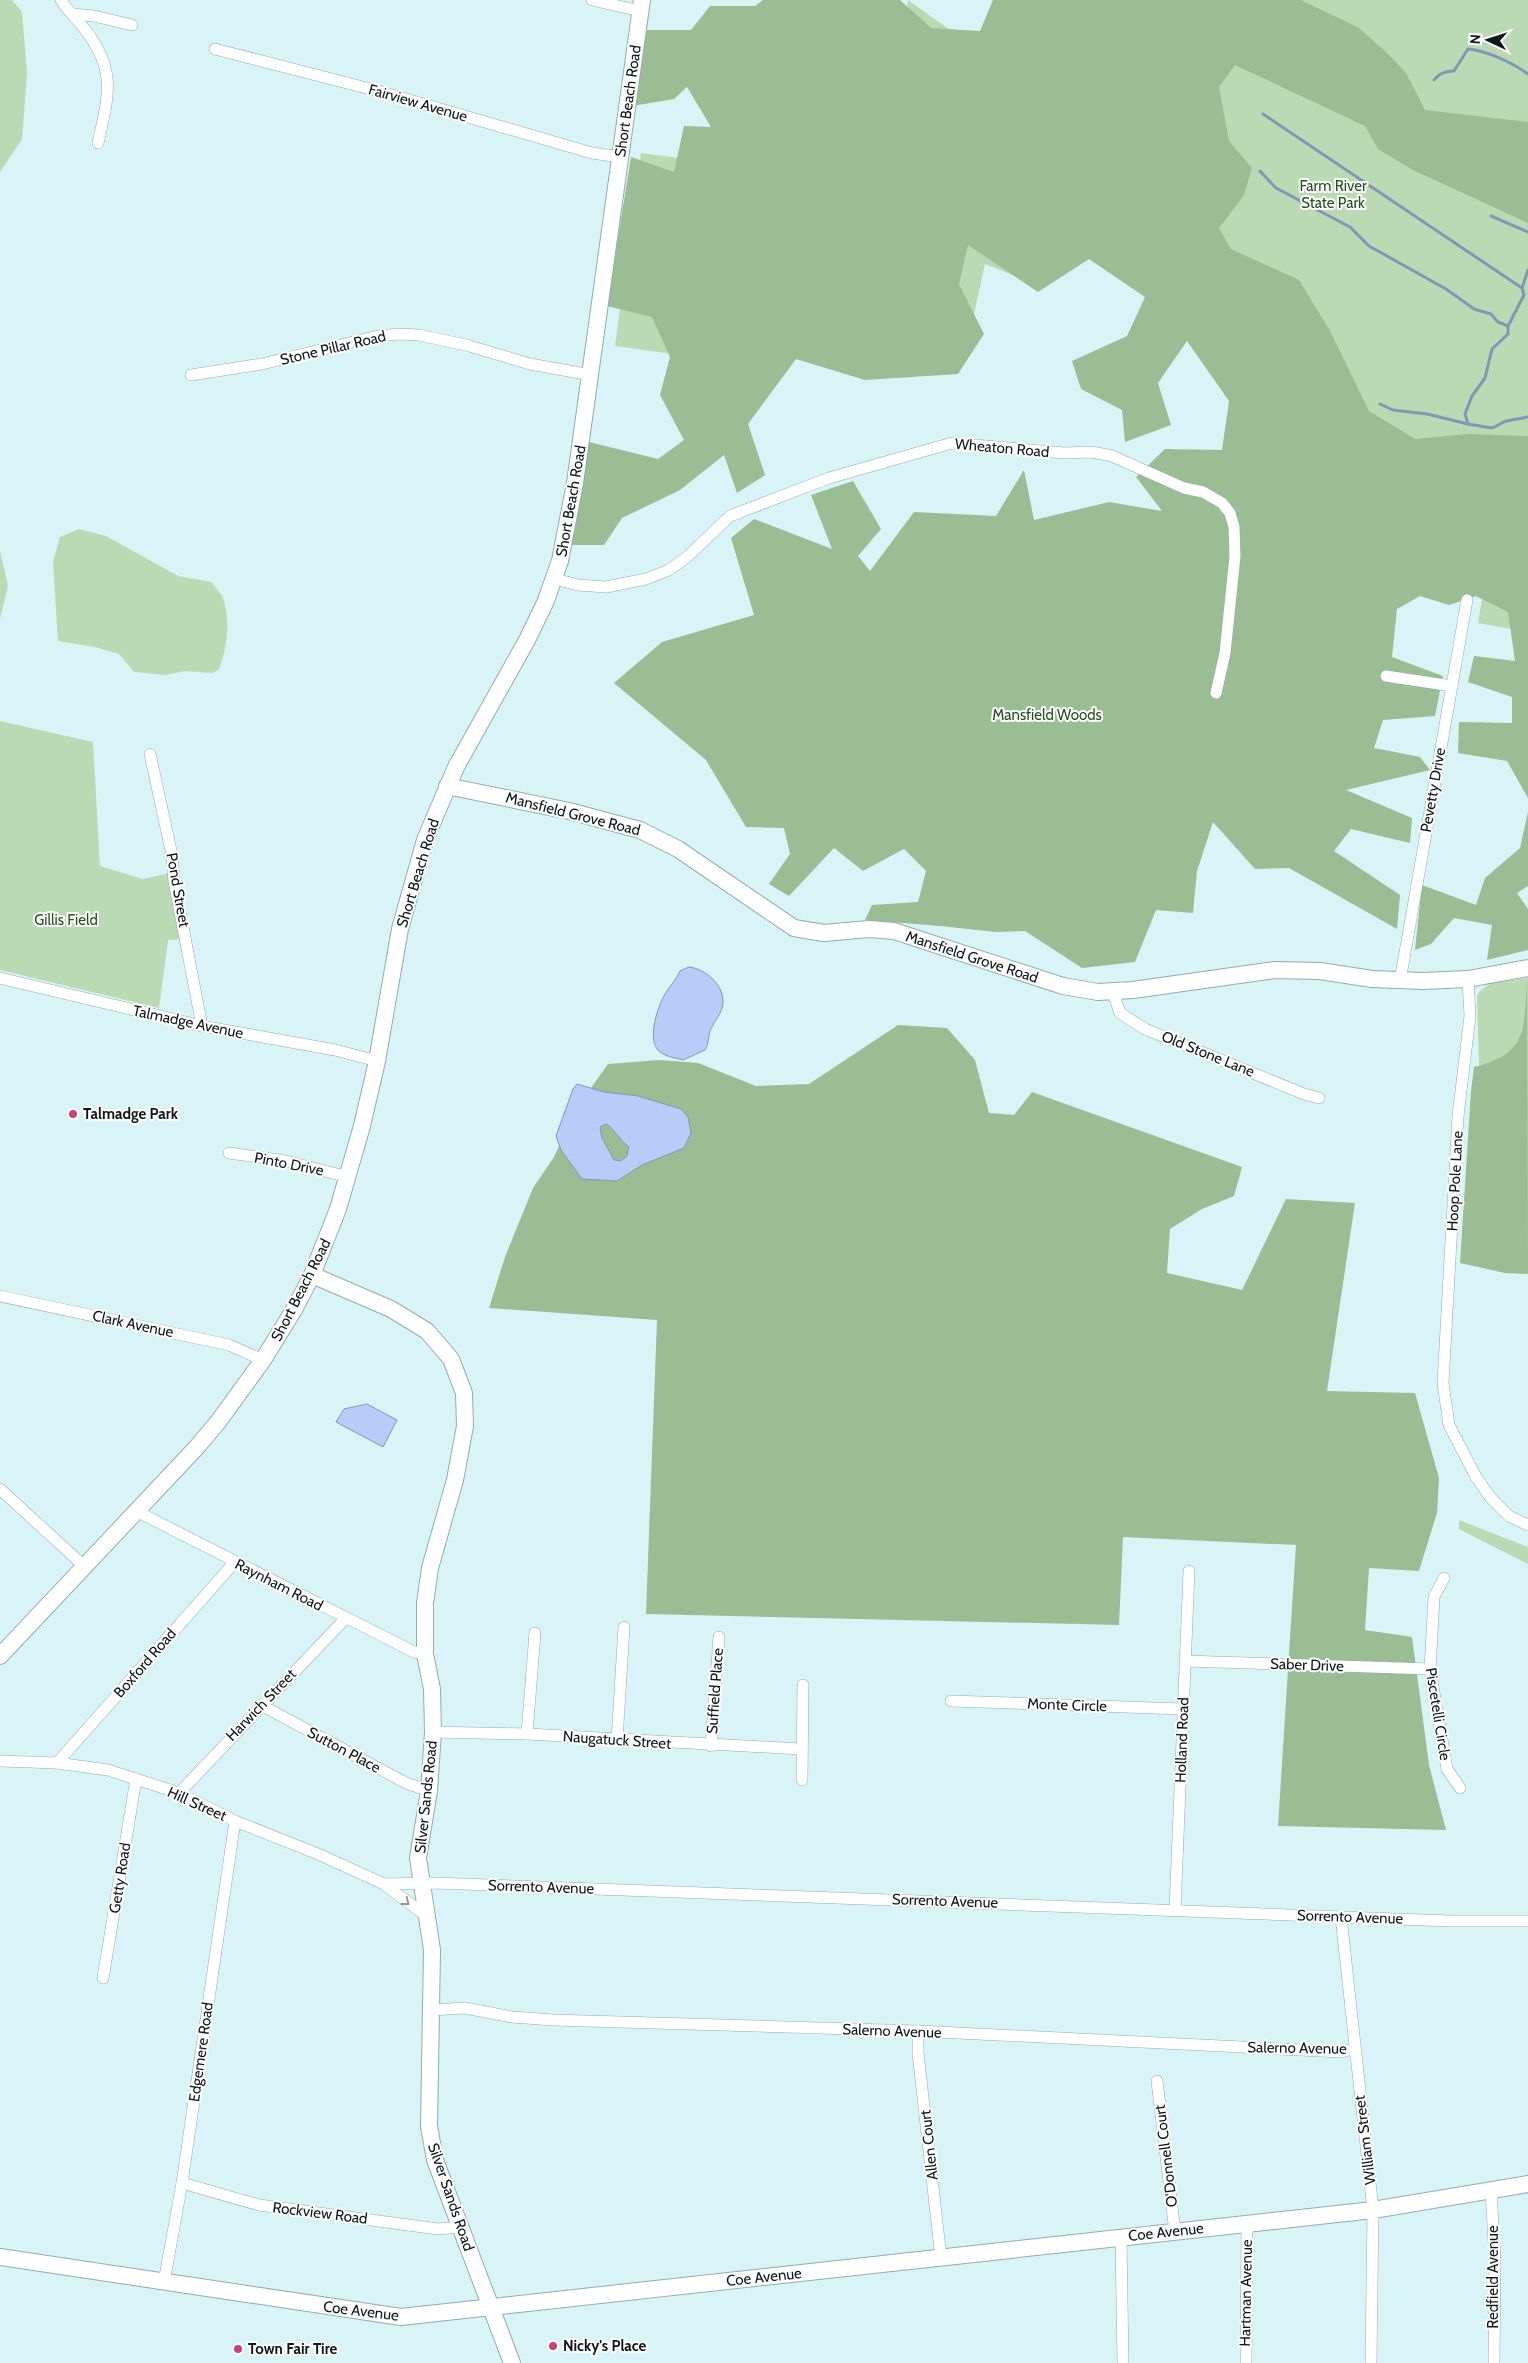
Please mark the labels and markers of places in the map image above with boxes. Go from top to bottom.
place label: Talmadge Park [83,1105,179,1123]
marker: Talmadge Park [67,1108,79,1120]
place label: Nicky's Place [563,2337,647,2355]
place label: Town Fair Tire [248,2340,338,2358]
marker: Nicky's Place [547,2340,559,2352]
marker: Town Fair Tire [232,2343,244,2355]

